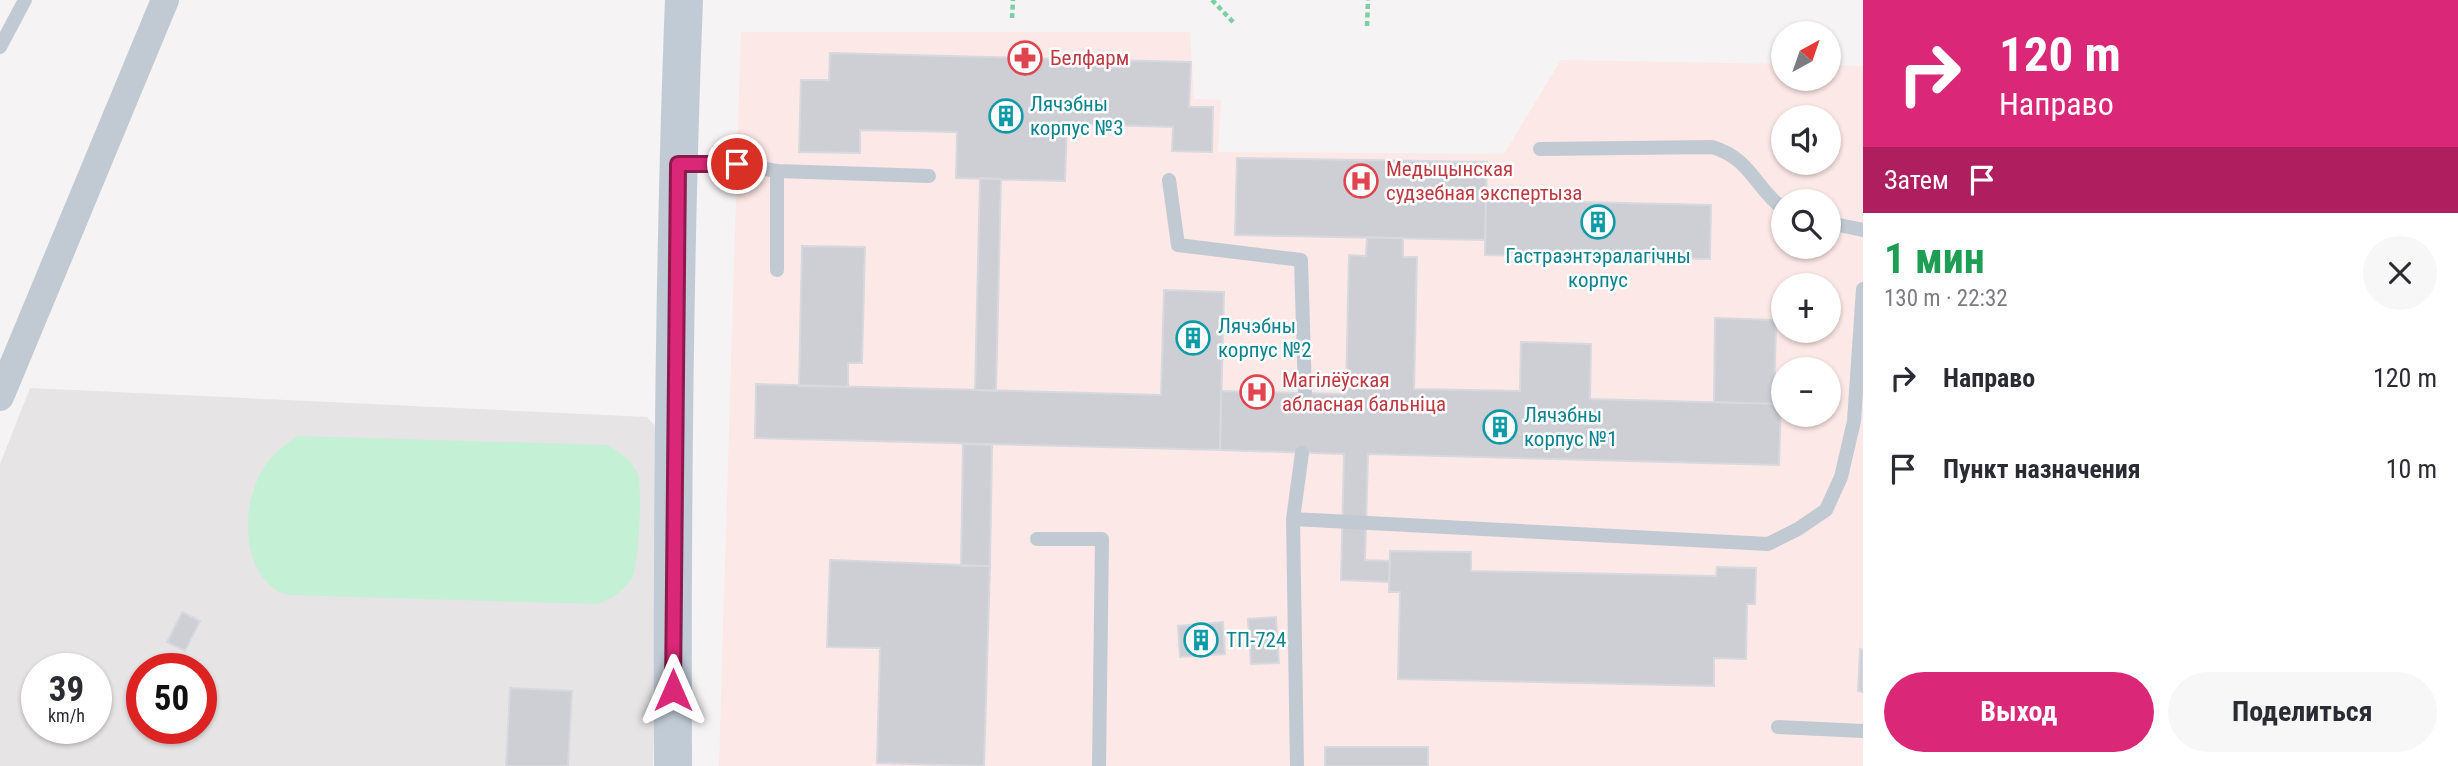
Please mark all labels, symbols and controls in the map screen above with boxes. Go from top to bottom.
north arrow [1771,21,1841,91]
map controls [1771,21,1841,427]
text: 120 m [1999,26,2121,83]
icon: right [1884,28,1975,119]
pharmacy icon: Белфарм [1006,39,1044,77]
place label: Белфарм [1050,46,1129,70]
text: Направо [1999,85,2114,123]
place label: Лячэбны корпус №3 [1030,92,1124,140]
building icon: Лячэбны корпус №3 [987,97,1025,135]
button: sound [1771,105,1841,175]
pin [707,134,767,194]
icon: arrive [718,145,756,183]
place label: Медыцынская судзебная экспертыза [1386,157,1582,205]
icon: arrive [1963,161,2001,199]
hospital icon: Медыцынская судзебная экспертыза [1342,162,1380,200]
text: Затем [1884,165,1949,195]
button: search [1771,189,1841,259]
building icon: Гастраэнтэралагічны корпус [1579,203,1617,241]
text: 1 мин [1884,234,1985,283]
button: close [2363,236,2437,310]
place label: Гастраэнтэралагічны корпус [1505,244,1691,292]
button: + [1771,273,1841,343]
text: 130 m · 22:32 [1884,285,2008,312]
place label: Лячэбны корпус №2 [1218,314,1312,362]
building icon: Лячэбны корпус №2 [1174,319,1212,357]
button: − [1771,357,1841,427]
icon: right [1884,359,1922,397]
text: Направо [1943,363,2035,393]
text: 120 m [2373,363,2437,393]
place label: Магілёўская абласная бальніца [1282,368,1446,416]
hospital icon: Магілёўская абласная бальніца [1238,373,1276,411]
place label: Лячэбны корпус №1 [1524,403,1618,451]
building icon: Лячэбны корпус №1 [1481,408,1519,446]
icon: arrive [1884,450,1922,488]
text: Пункт назначения [1943,454,2141,484]
text: 10 m [2386,454,2437,484]
building icon: ТП-724 [1182,621,1220,659]
place label: ТП-724 [1226,628,1286,652]
speed limit sign: 50 [126,653,217,744]
position arrow [636,653,710,727]
text: 39 [49,669,84,710]
button: Выход [1884,672,2154,752]
button: Поделиться [2168,672,2437,752]
text: km/h [48,705,85,726]

